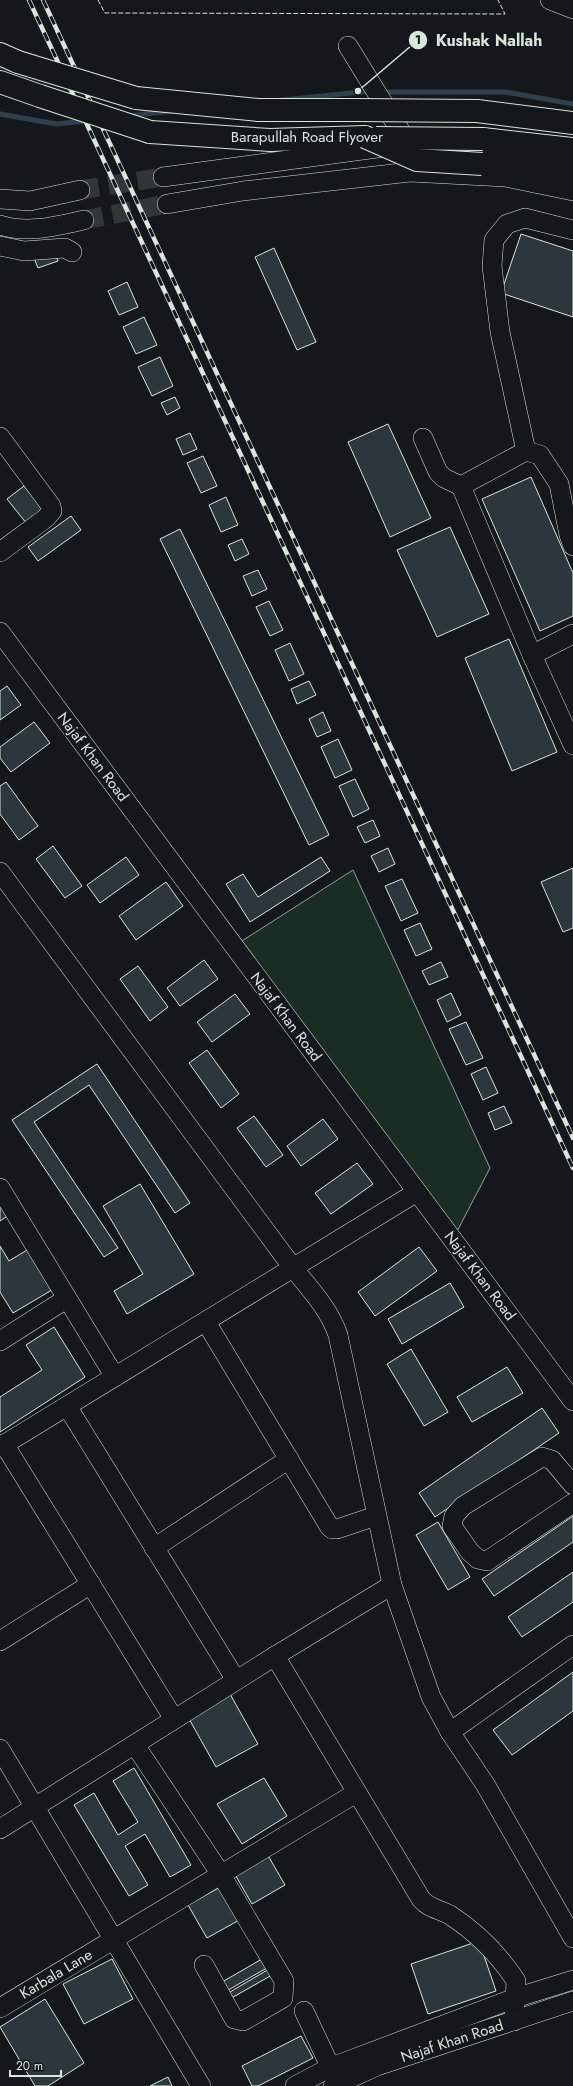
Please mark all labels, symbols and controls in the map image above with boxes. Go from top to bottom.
callout: Kushak Nallah [408,26,550,54]
text: Kushak Nallah [436,29,542,52]
text: 1 [415,31,421,49]
street label: Barapullah Road Flyover [231,126,384,148]
street label: Najaf Khan Road [52,708,134,806]
street label: Najaf Khan Road [245,968,327,1066]
street label: Najaf Khan Road [439,1227,521,1325]
street label: Karbala Lane [15,1943,97,2004]
street label: Najaf Khan Road [398,2014,506,2068]
scale bar [10,2052,61,2078]
text: 20 m [16,2057,43,2075]

